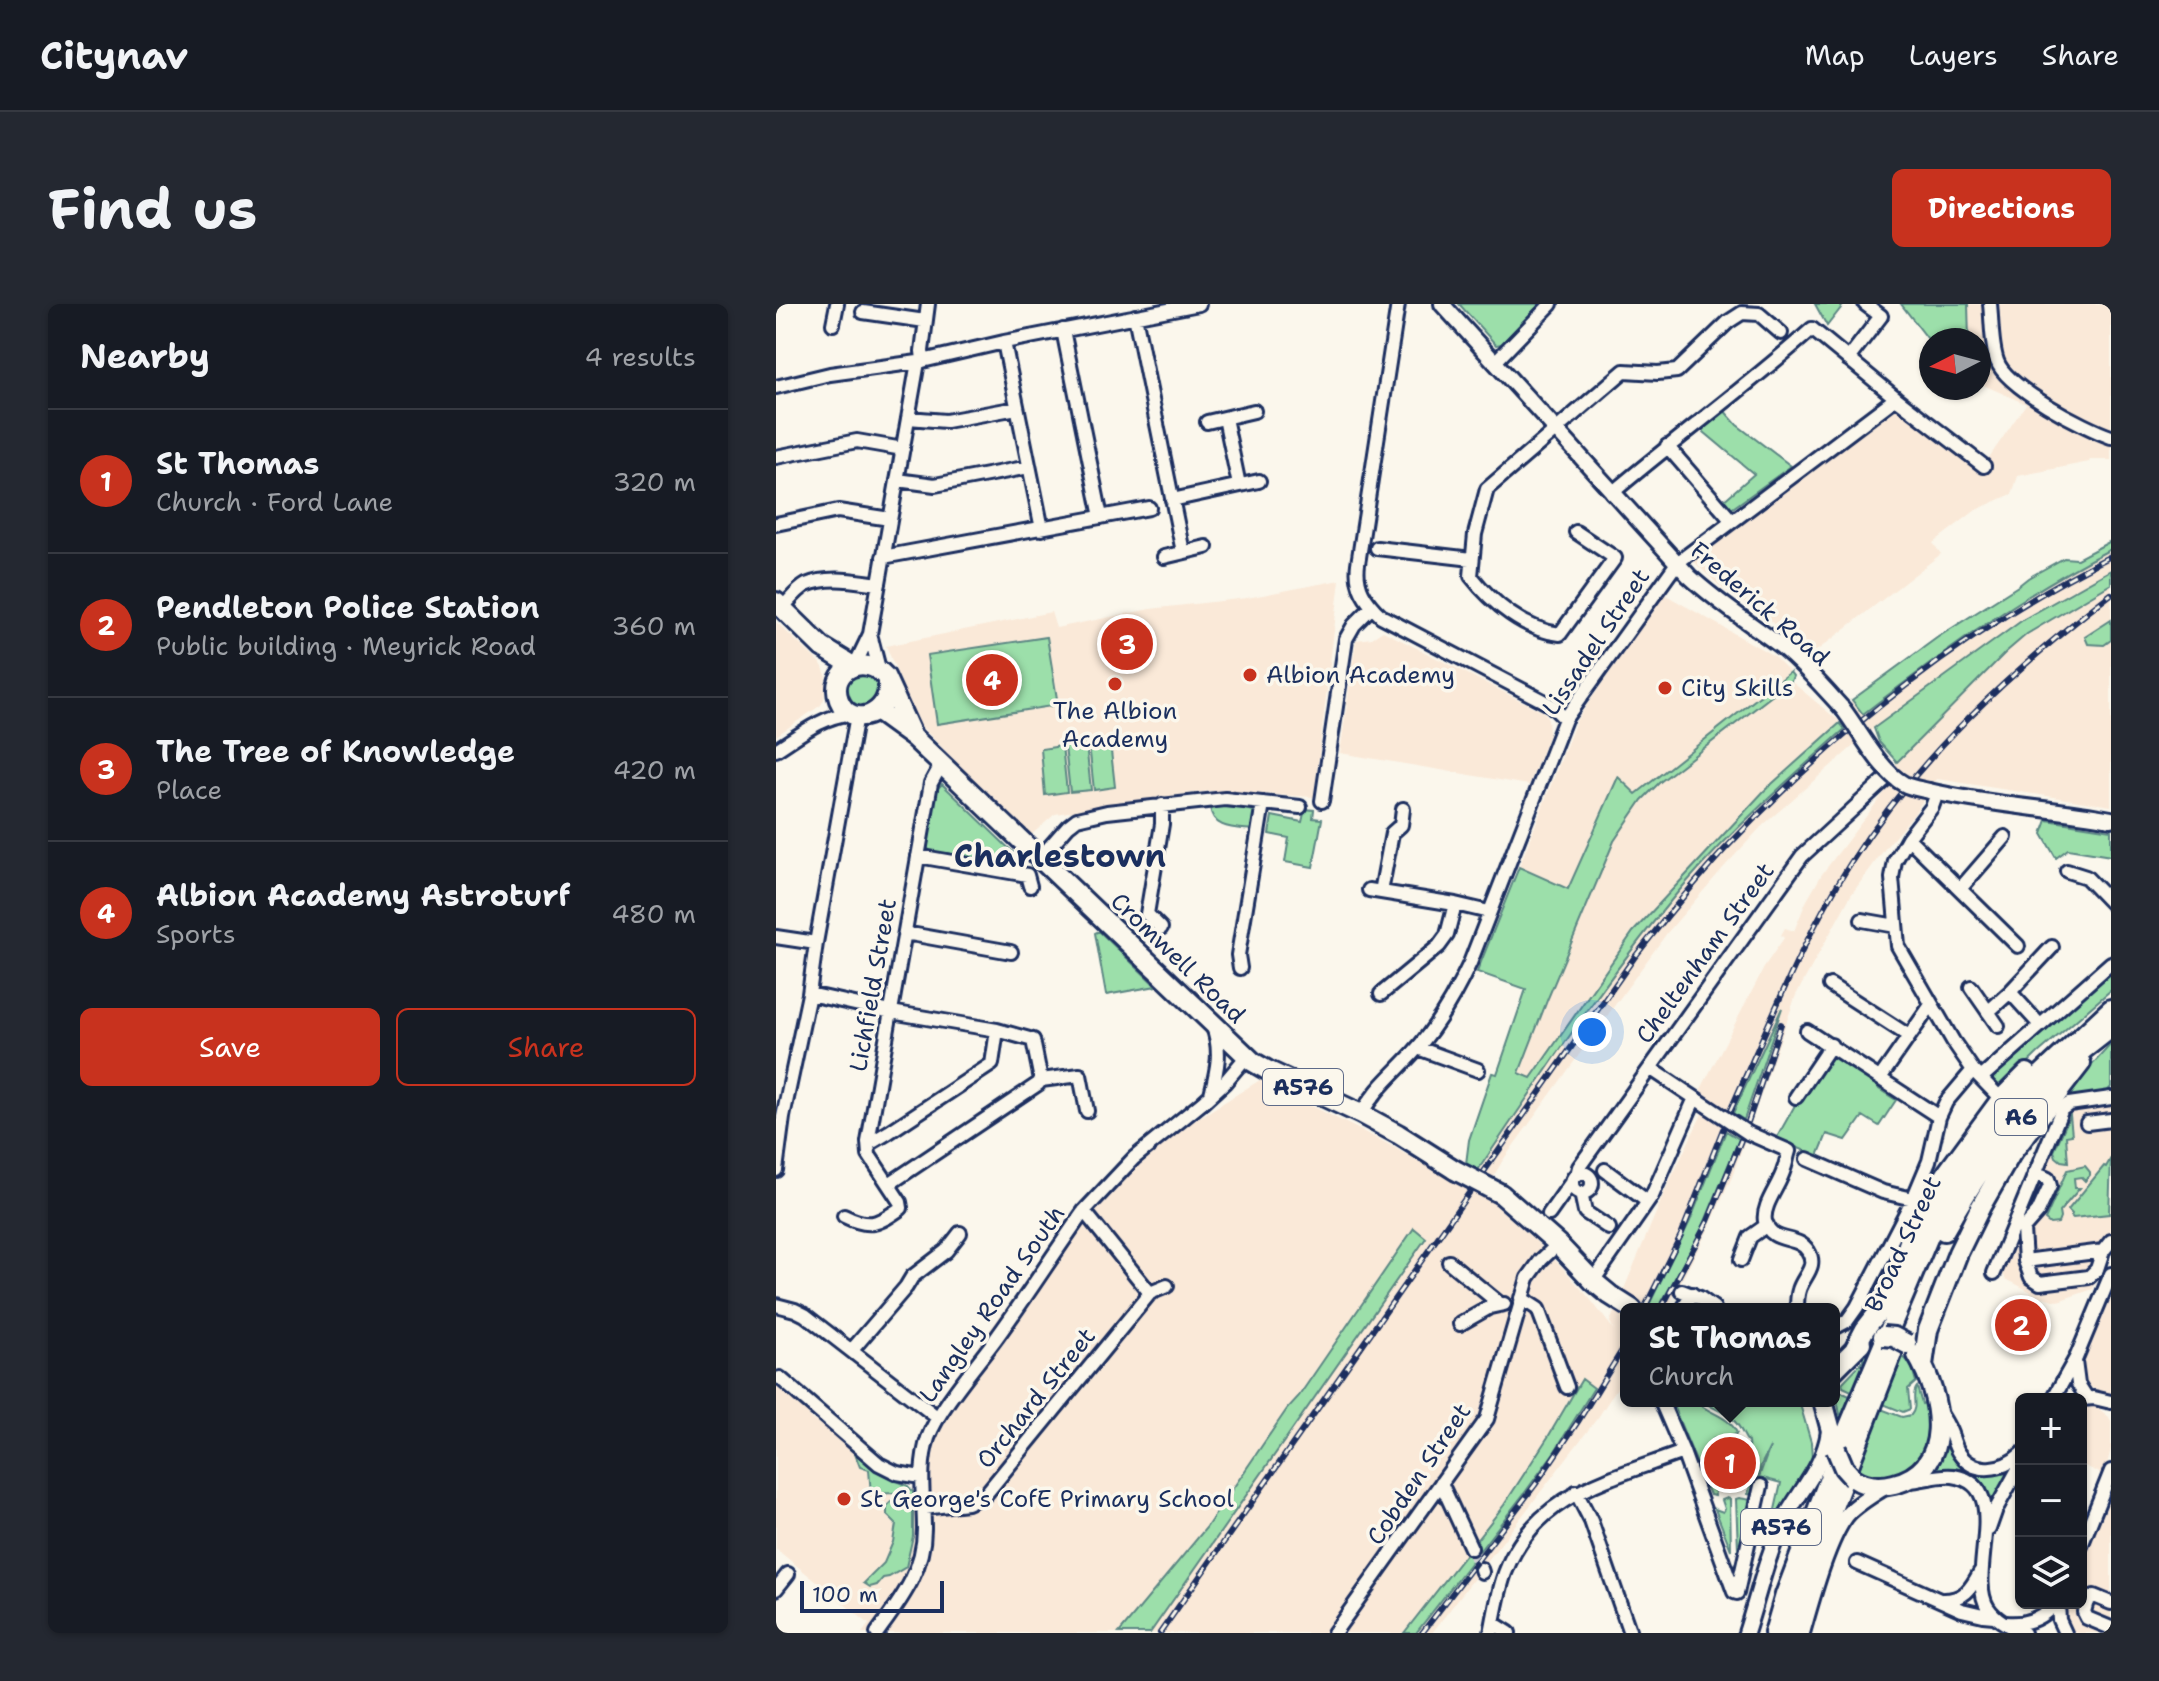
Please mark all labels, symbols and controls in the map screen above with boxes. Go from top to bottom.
text: Citynav [40,30,188,81]
text: Map [1805,36,1865,74]
text: Layers [1909,36,1998,74]
text: Share [2042,36,2119,74]
button: Directions [1892,169,2111,247]
text: Find us [48,171,257,246]
north arrow [1919,328,1991,400]
text: Nearby [80,333,210,379]
text: 4 results [584,339,696,374]
text: St Thomas [156,443,319,484]
text: 1 [100,464,112,499]
text: 320 m [613,464,696,499]
text: Church · Ford Lane [156,484,393,519]
street label: Frederick Road [1684,535,1836,673]
street label: Lissadel Street [1535,562,1657,722]
text: Pendleton Police Station [156,587,539,628]
text: 2 [97,608,115,643]
text: 360 m [611,608,696,643]
pin: 3 [1101,614,1153,674]
text: Public building · Meyrick Road [156,628,536,663]
pin: 4 [966,650,1018,710]
place label: Albion Academy [1266,659,1455,691]
marker: Albion Academy [1241,666,1259,684]
place label: City Skills [1681,672,1794,704]
marker: The Albion Academy [1106,675,1124,693]
marker: City Skills [1656,679,1674,697]
place label: The Albion Academy [1053,695,1177,755]
text: The Tree of Knowledge [156,731,515,772]
text: 3 [97,752,115,787]
text: 420 m [613,752,696,787]
text: Place [156,772,222,807]
district label: Charlestown [954,834,1166,877]
street label: Cheltenham Street [1629,856,1781,1050]
text: Albion Academy Astroturf [156,875,570,916]
street label: Cromwell Road [1104,885,1252,1031]
text: 4 [97,896,115,931]
text: 480 m [611,896,696,931]
street label: Lichfield Street [842,896,904,1074]
text: Sports [156,916,236,951]
button: Save [80,1008,380,1086]
button: Share [396,1008,696,1086]
your location [1572,1012,1612,1052]
road number: A576 [1263,1069,1343,1105]
road number: A6 [1995,1099,2047,1135]
street label: Broad Street [1857,1171,1949,1317]
street label: Langley Road South [912,1199,1072,1409]
pin: 2 [1995,1295,2047,1355]
popup [1620,1303,1840,1407]
text: St Thomas [1648,1317,1812,1358]
street label: Orchard Street [969,1321,1103,1475]
text: Church [1648,1358,1734,1393]
map controls [2015,1393,2087,1609]
button: + [2015,1393,2087,1465]
street label: Cobden Street [1360,1397,1478,1551]
pin: 1 [1704,1433,1756,1493]
button: − [2015,1465,2087,1537]
place label: St George's CofE Primary School [860,1483,1235,1515]
marker: St George's CofE Primary School [835,1490,853,1508]
road number: A576 [1741,1509,1821,1545]
button: layers [2015,1537,2087,1609]
scale bar [800,1577,944,1613]
text: 100 m [812,1580,878,1609]

